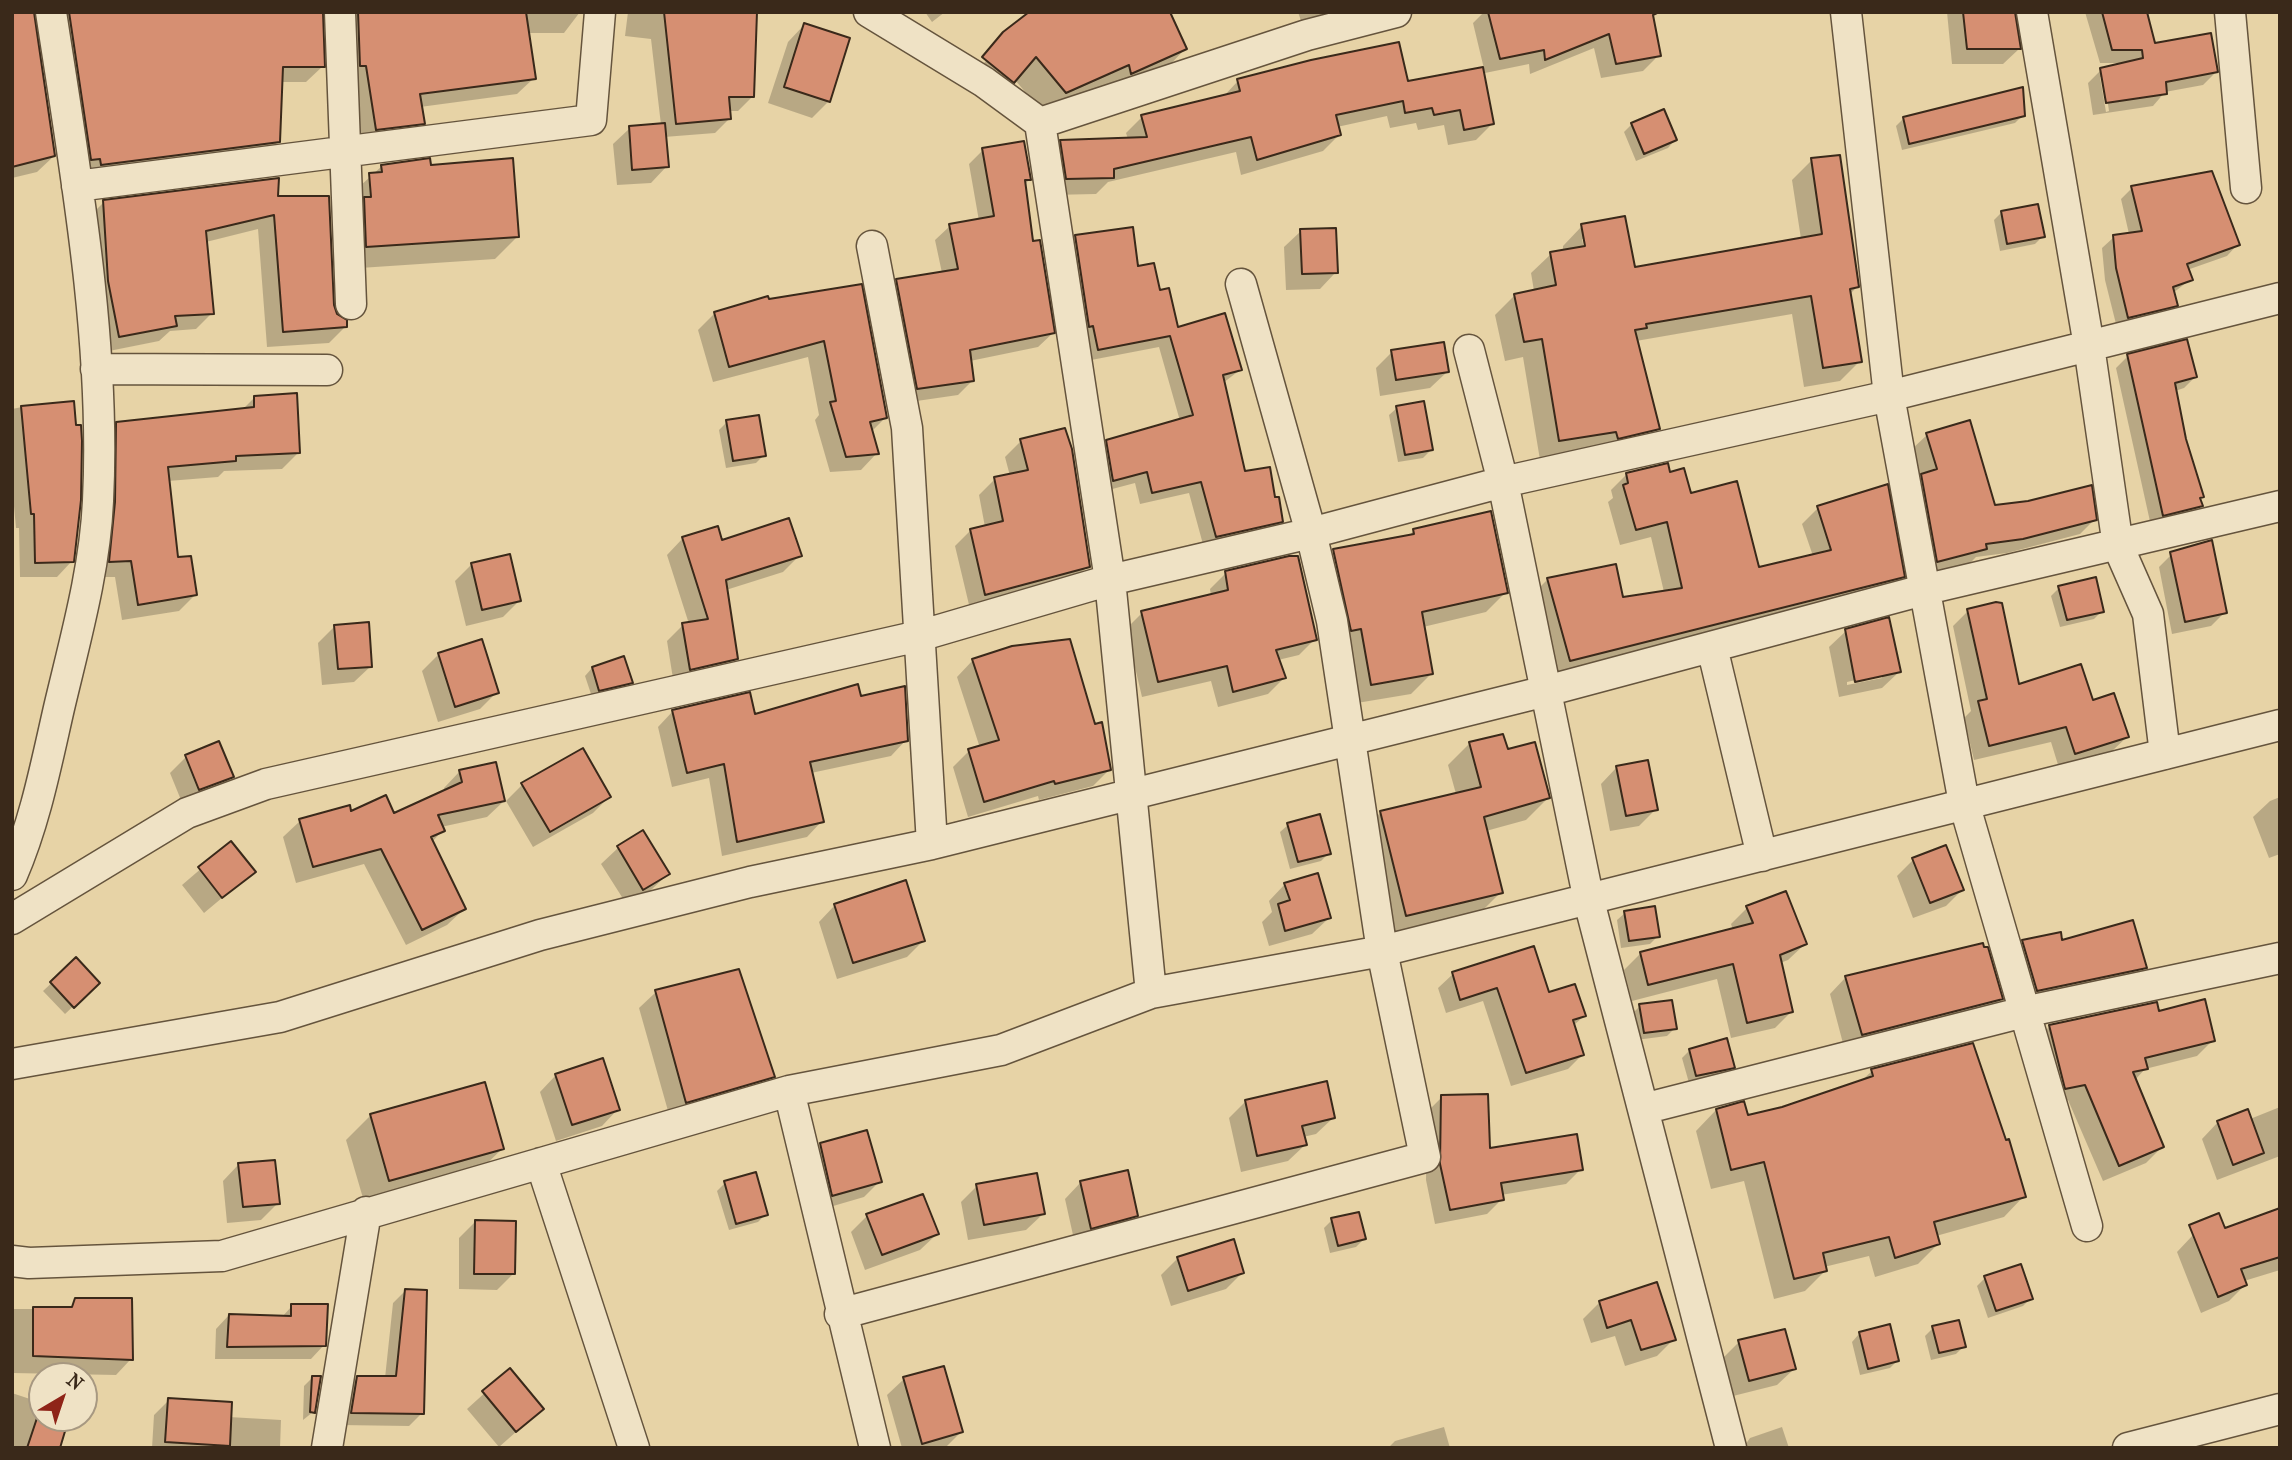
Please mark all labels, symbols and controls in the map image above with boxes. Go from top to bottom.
north arrow [28,1362,98,1432]
text: N [62,1369,87,1395]

